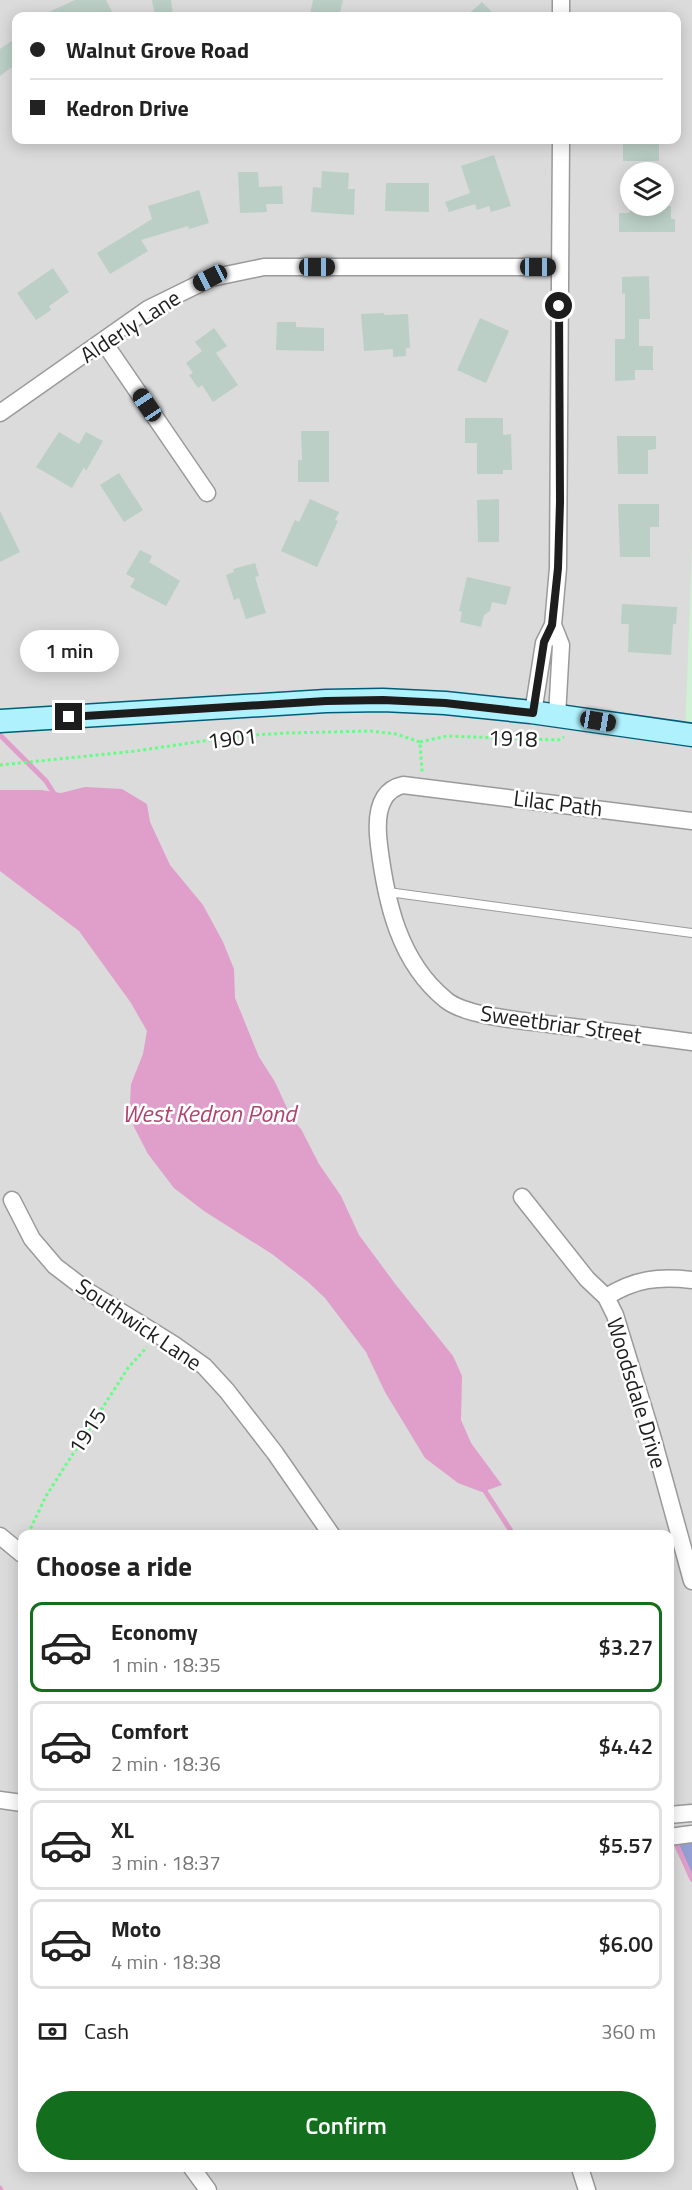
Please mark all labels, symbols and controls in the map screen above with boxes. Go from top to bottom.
text: Walnut Grove Road [66,33,249,67]
text: Kedron Drive [66,91,189,125]
map controls [620,162,674,216]
button: layers [620,162,674,216]
car [299,258,335,276]
car [520,258,556,276]
car [190,262,230,294]
street label: Alderly Lane [73,281,187,371]
route start [545,292,572,319]
car [129,385,165,425]
callout: 1 min [20,630,118,672]
text: 1 min [45,635,94,666]
route end [55,703,82,730]
car [579,709,617,733]
street label: 1901 [205,718,259,758]
street label: 1918 [488,720,538,756]
street label: Lilac Path [512,781,604,825]
street label: Sweetbriar Street [478,996,644,1052]
water label: West Kedron Pond [122,1095,299,1131]
street label: Southwick Lane [69,1269,209,1379]
street label: Woodsdale Drive [598,1313,676,1473]
street label: 1915 [59,1401,115,1461]
text: Choose a ride [36,1545,192,1586]
text: Economy [111,1615,198,1649]
icon: car [39,1620,93,1674]
text: $3.27 [598,1630,653,1664]
text: 1 min · 18:35 [111,1649,221,1680]
text: Comfort [111,1714,189,1748]
icon: car [39,1719,93,1773]
text: $4.42 [598,1729,653,1763]
text: 2 min · 18:36 [111,1748,221,1779]
text: XL [111,1813,134,1847]
icon: car [39,1818,93,1872]
text: $5.57 [598,1828,653,1862]
text: 3 min · 18:37 [111,1847,221,1878]
text: Moto [111,1912,161,1946]
icon: car [39,1917,93,1971]
text: $6.00 [598,1927,653,1961]
text: 4 min · 18:38 [111,1946,221,1977]
text: Cash [84,2014,129,2048]
icon: cash [36,2015,69,2048]
text: 360 m [601,2016,656,2047]
button: Confirm [36,2091,656,2160]

